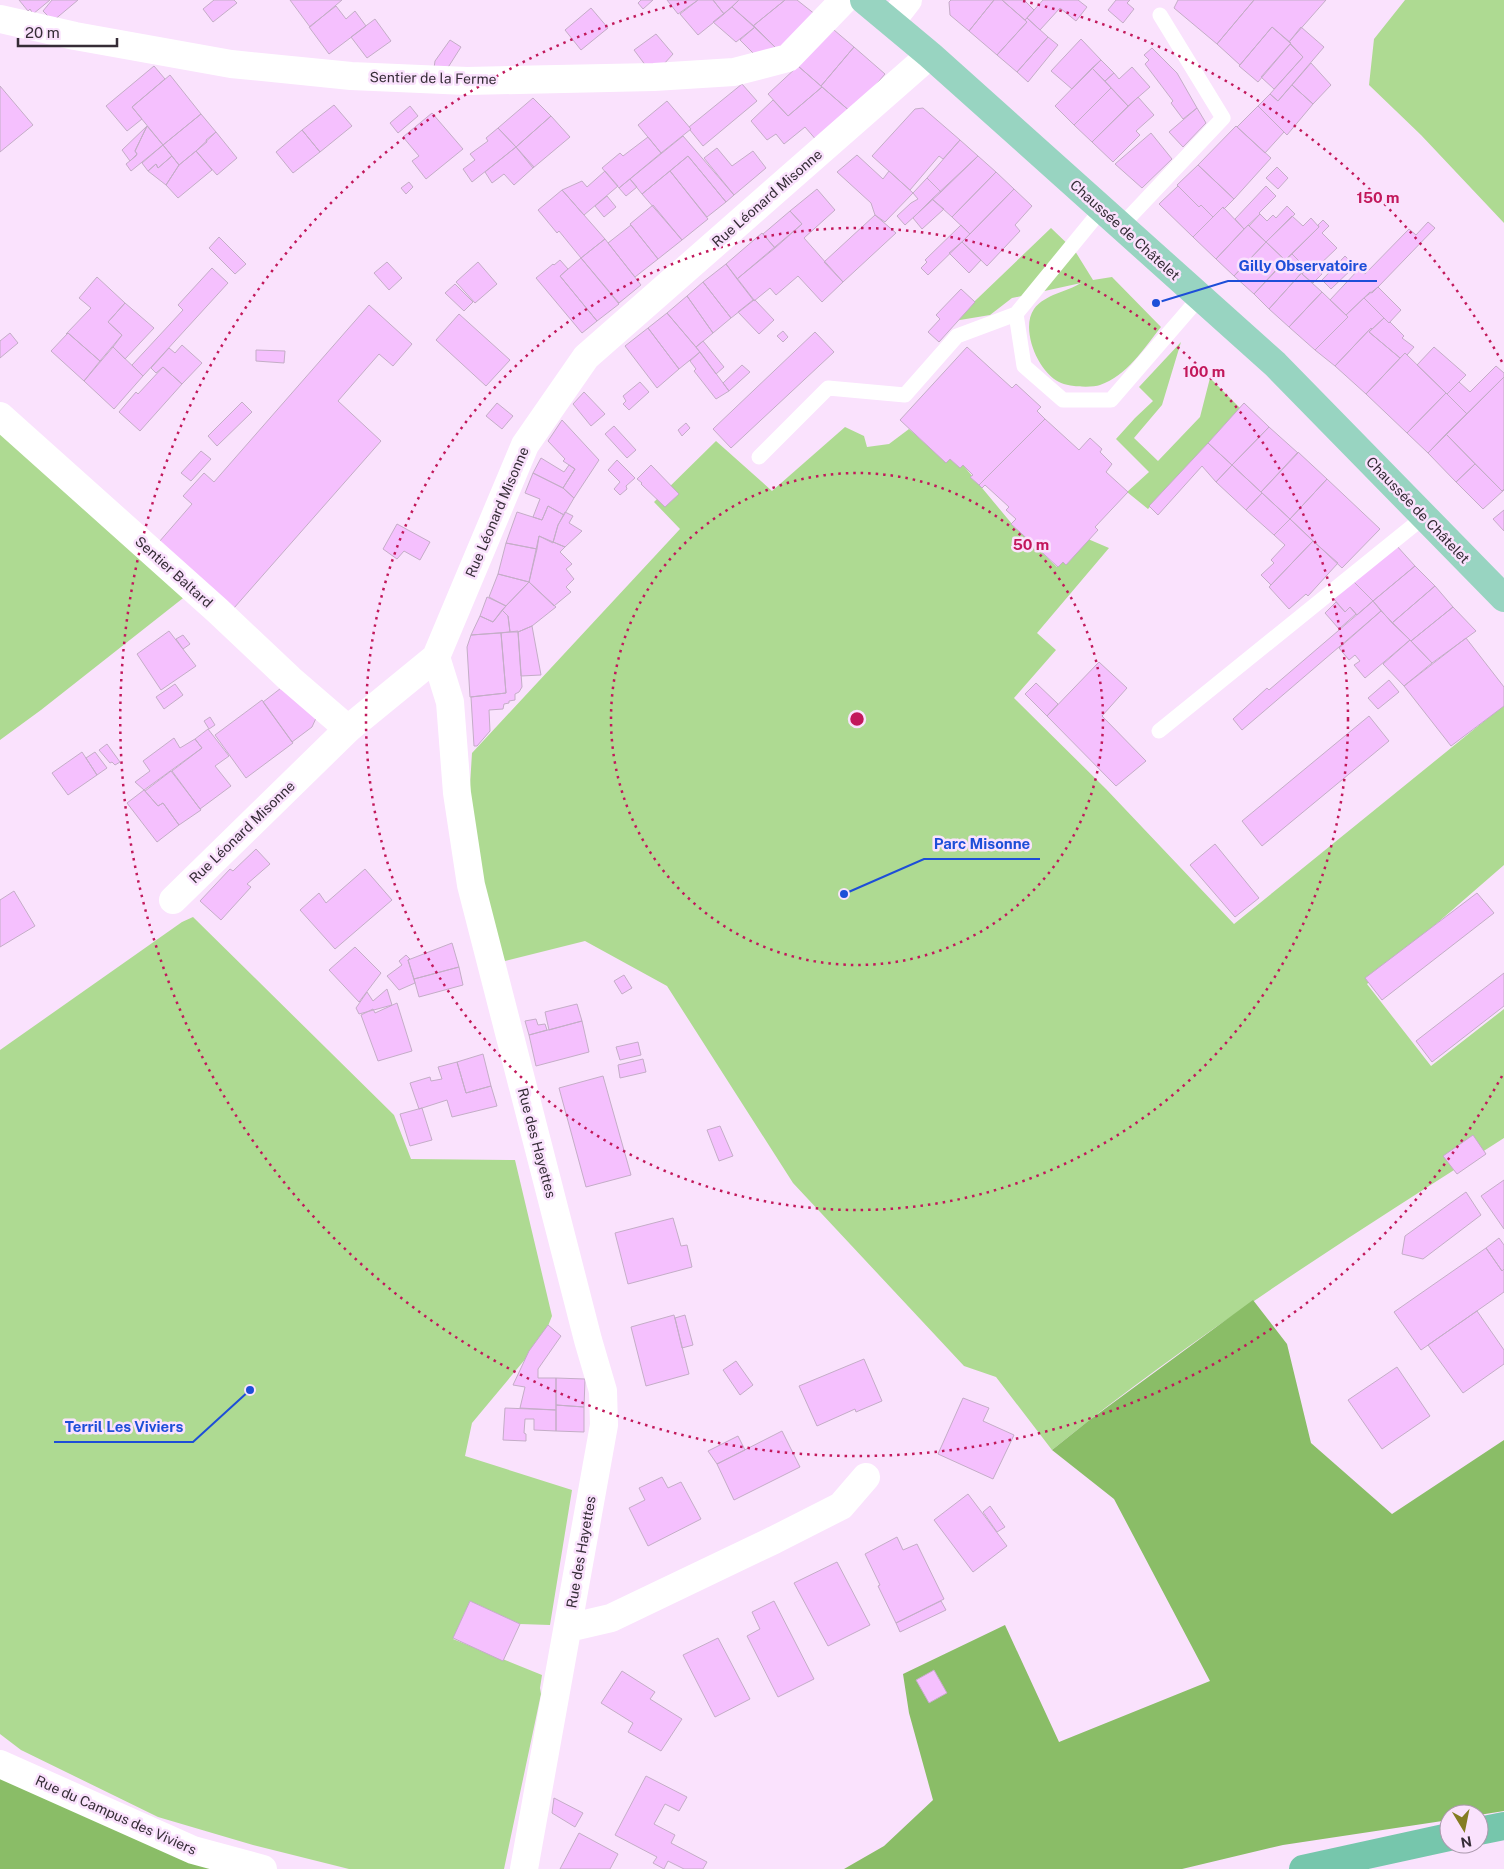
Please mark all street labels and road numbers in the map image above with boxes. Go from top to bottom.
street label: Sentier de la Ferme [369,69,497,87]
street label: Rue Léonard Misonne [709,146,825,250]
street label: Chaussée de Châtelet [1067,177,1183,283]
street label: Rue Léonard Misonne [462,444,532,580]
street label: Chaussée de Châtelet [1363,454,1473,566]
street label: Sentier Baltard [132,533,216,611]
street label: Rue Léonard Misonne [186,777,298,886]
street label: Rue des Hayettes [515,1086,559,1200]
street label: Rue des Hayettes [563,1495,599,1609]
street label: Rue du Campus des Viviers [33,1772,199,1858]

